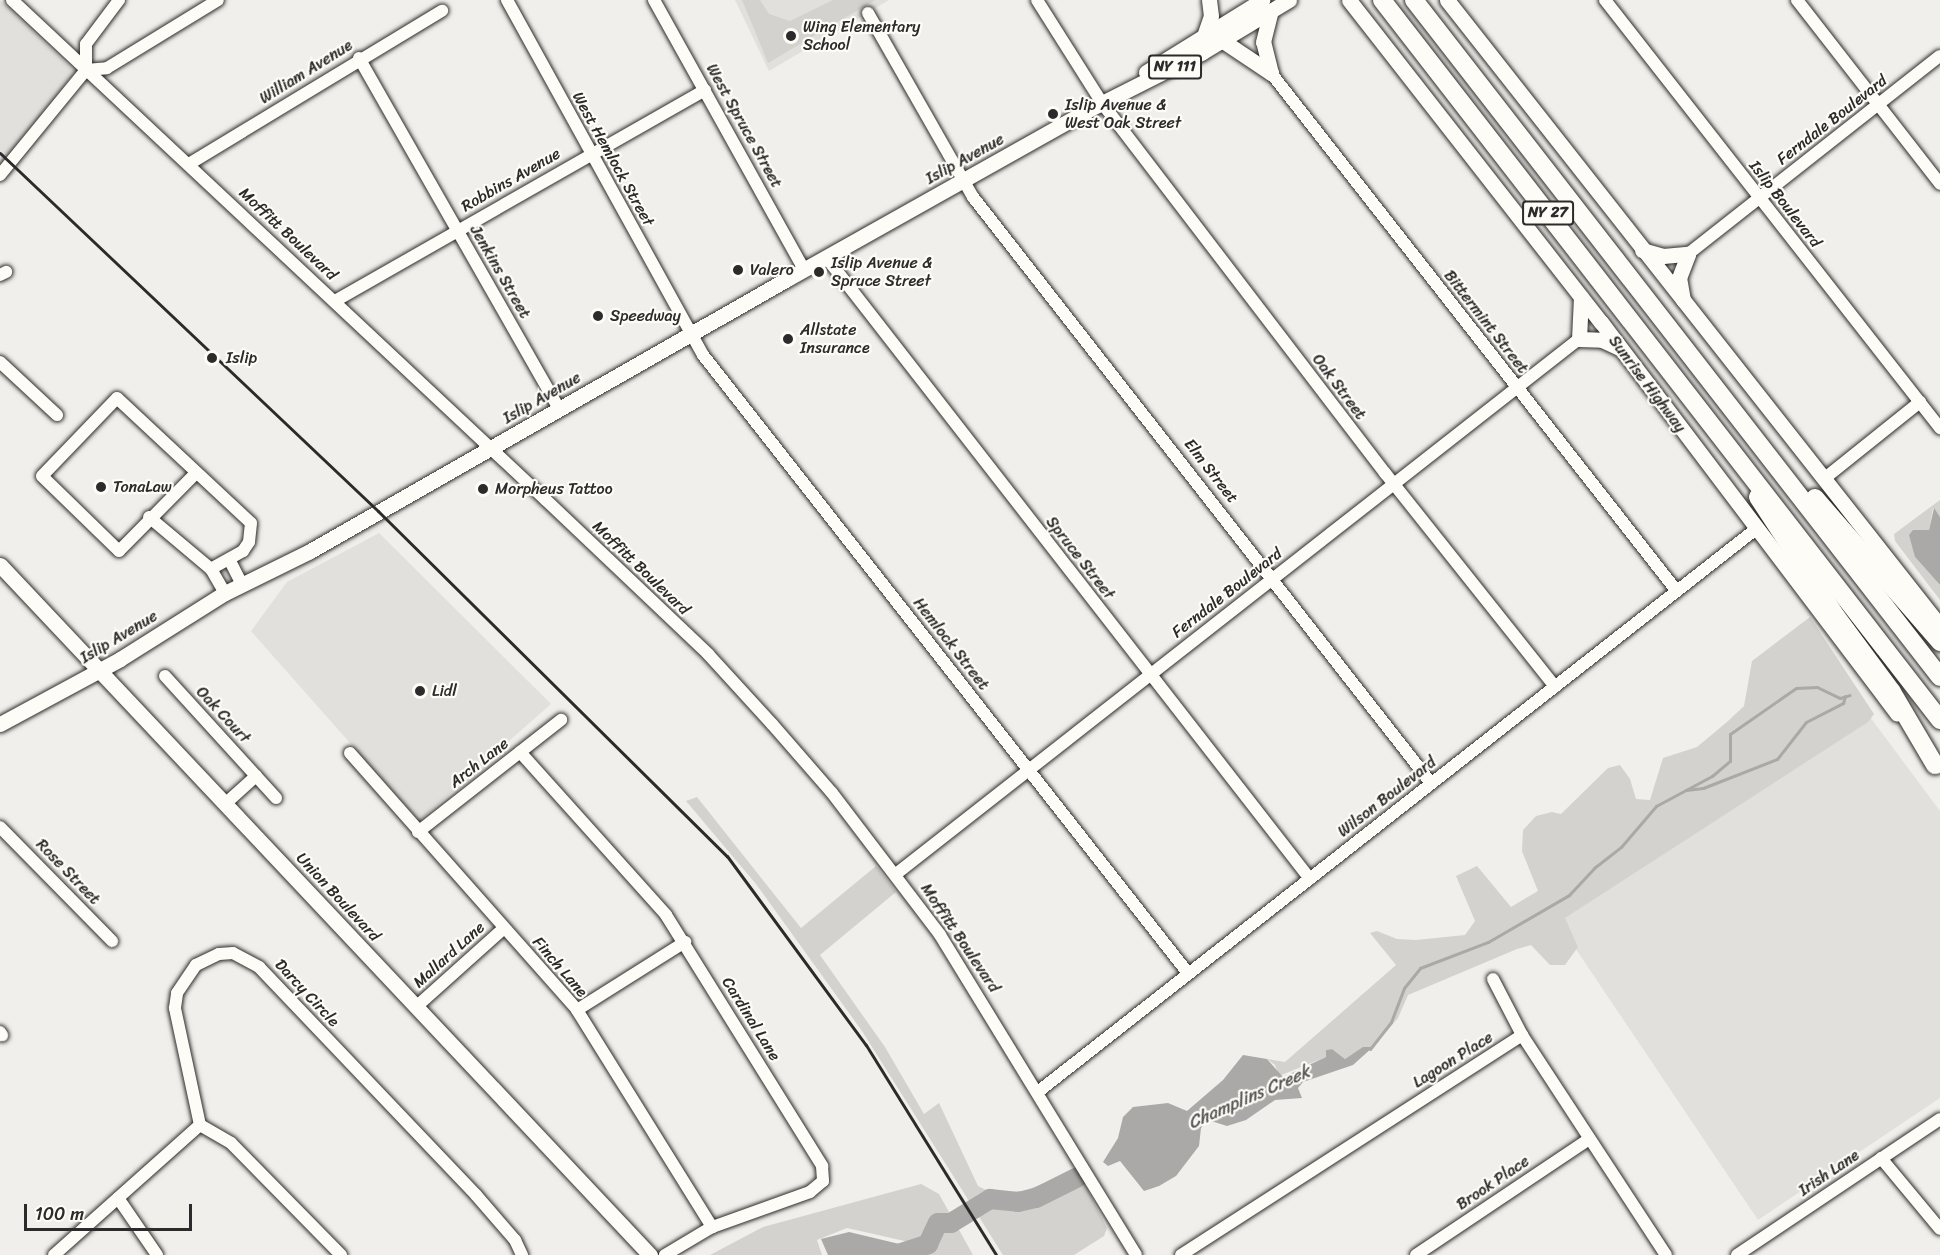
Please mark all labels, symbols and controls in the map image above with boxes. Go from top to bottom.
place label: Wing Elementary School [803,17,921,55]
marker: Wing Elementary School [784,29,798,43]
street label: William Avenue [256,36,356,108]
road number: NY 111 [1148,55,1202,79]
street label: West Spruce Street [702,60,786,192]
street label: Ferndale Boulevard [1773,71,1891,169]
street label: West Hemlock Street [568,88,658,230]
place label: Islip Avenue & West Oak Street [1065,95,1182,133]
marker: Islip Avenue & West Oak Street [1046,107,1060,121]
street label: Islip Avenue [923,130,1007,188]
street label: Robbins Avenue [458,144,564,216]
street label: Islip Boulevard [1745,157,1825,251]
street label: Moffitt Boulevard [235,184,341,284]
road number: NY 27 [1521,201,1575,225]
street label: Jenkins Street [466,222,534,322]
place label: Islip Avenue & Spruce Street [831,253,932,291]
place label: Valero [750,260,794,280]
marker: Valero [731,263,745,277]
marker: Islip Avenue & Spruce Street [812,265,826,279]
street label: Bittermint Street [1440,267,1532,377]
place label: Speedway [610,306,681,326]
marker: Speedway [591,309,605,323]
place label: Allstate Insurance [800,320,870,358]
marker: Allstate Insurance [781,332,795,346]
street label: Sunrise Highway [1604,332,1690,436]
place label: Islip [226,348,257,368]
marker: Islip [203,349,221,367]
street label: Oak Street [1308,350,1370,424]
street label: Islip Avenue [500,368,584,428]
street label: Elm Street [1180,435,1242,507]
place label: TonaLaw [113,477,172,497]
place label: Morpheus Tattoo [495,479,613,499]
marker: TonaLaw [94,480,108,494]
marker: Morpheus Tattoo [476,482,490,496]
street label: Spruce Street [1041,512,1119,604]
street label: Moffitt Boulevard [589,517,693,619]
street label: Ferndale Boulevard [1168,544,1286,642]
street label: Hemlock Street [909,594,993,694]
street label: Islip Avenue [77,607,161,667]
place label: Lidl [432,681,457,701]
street label: Oak Court [192,682,254,748]
marker: Lidl [413,684,427,698]
street label: Arch Lane [446,734,512,792]
street label: Wilson Boulevard [1334,753,1440,841]
street label: Rose Street [32,835,104,909]
street label: Union Boulevard [292,849,384,945]
street label: Moffitt Boulevard [917,880,1003,996]
street label: Mallard Lane [409,918,489,992]
street label: Finch Lane [528,933,592,1001]
street label: Darcy Circle [271,955,343,1031]
street label: Cardinal Lane [718,974,784,1064]
street label: Lagoon Place [1409,1028,1497,1092]
water label: Champlins Creek [1185,1060,1313,1134]
street label: Irish Lane [1795,1146,1863,1200]
street label: Brook Place [1453,1152,1533,1214]
scale bar [27,1192,195,1230]
text: 100 m [35,1198,84,1230]

